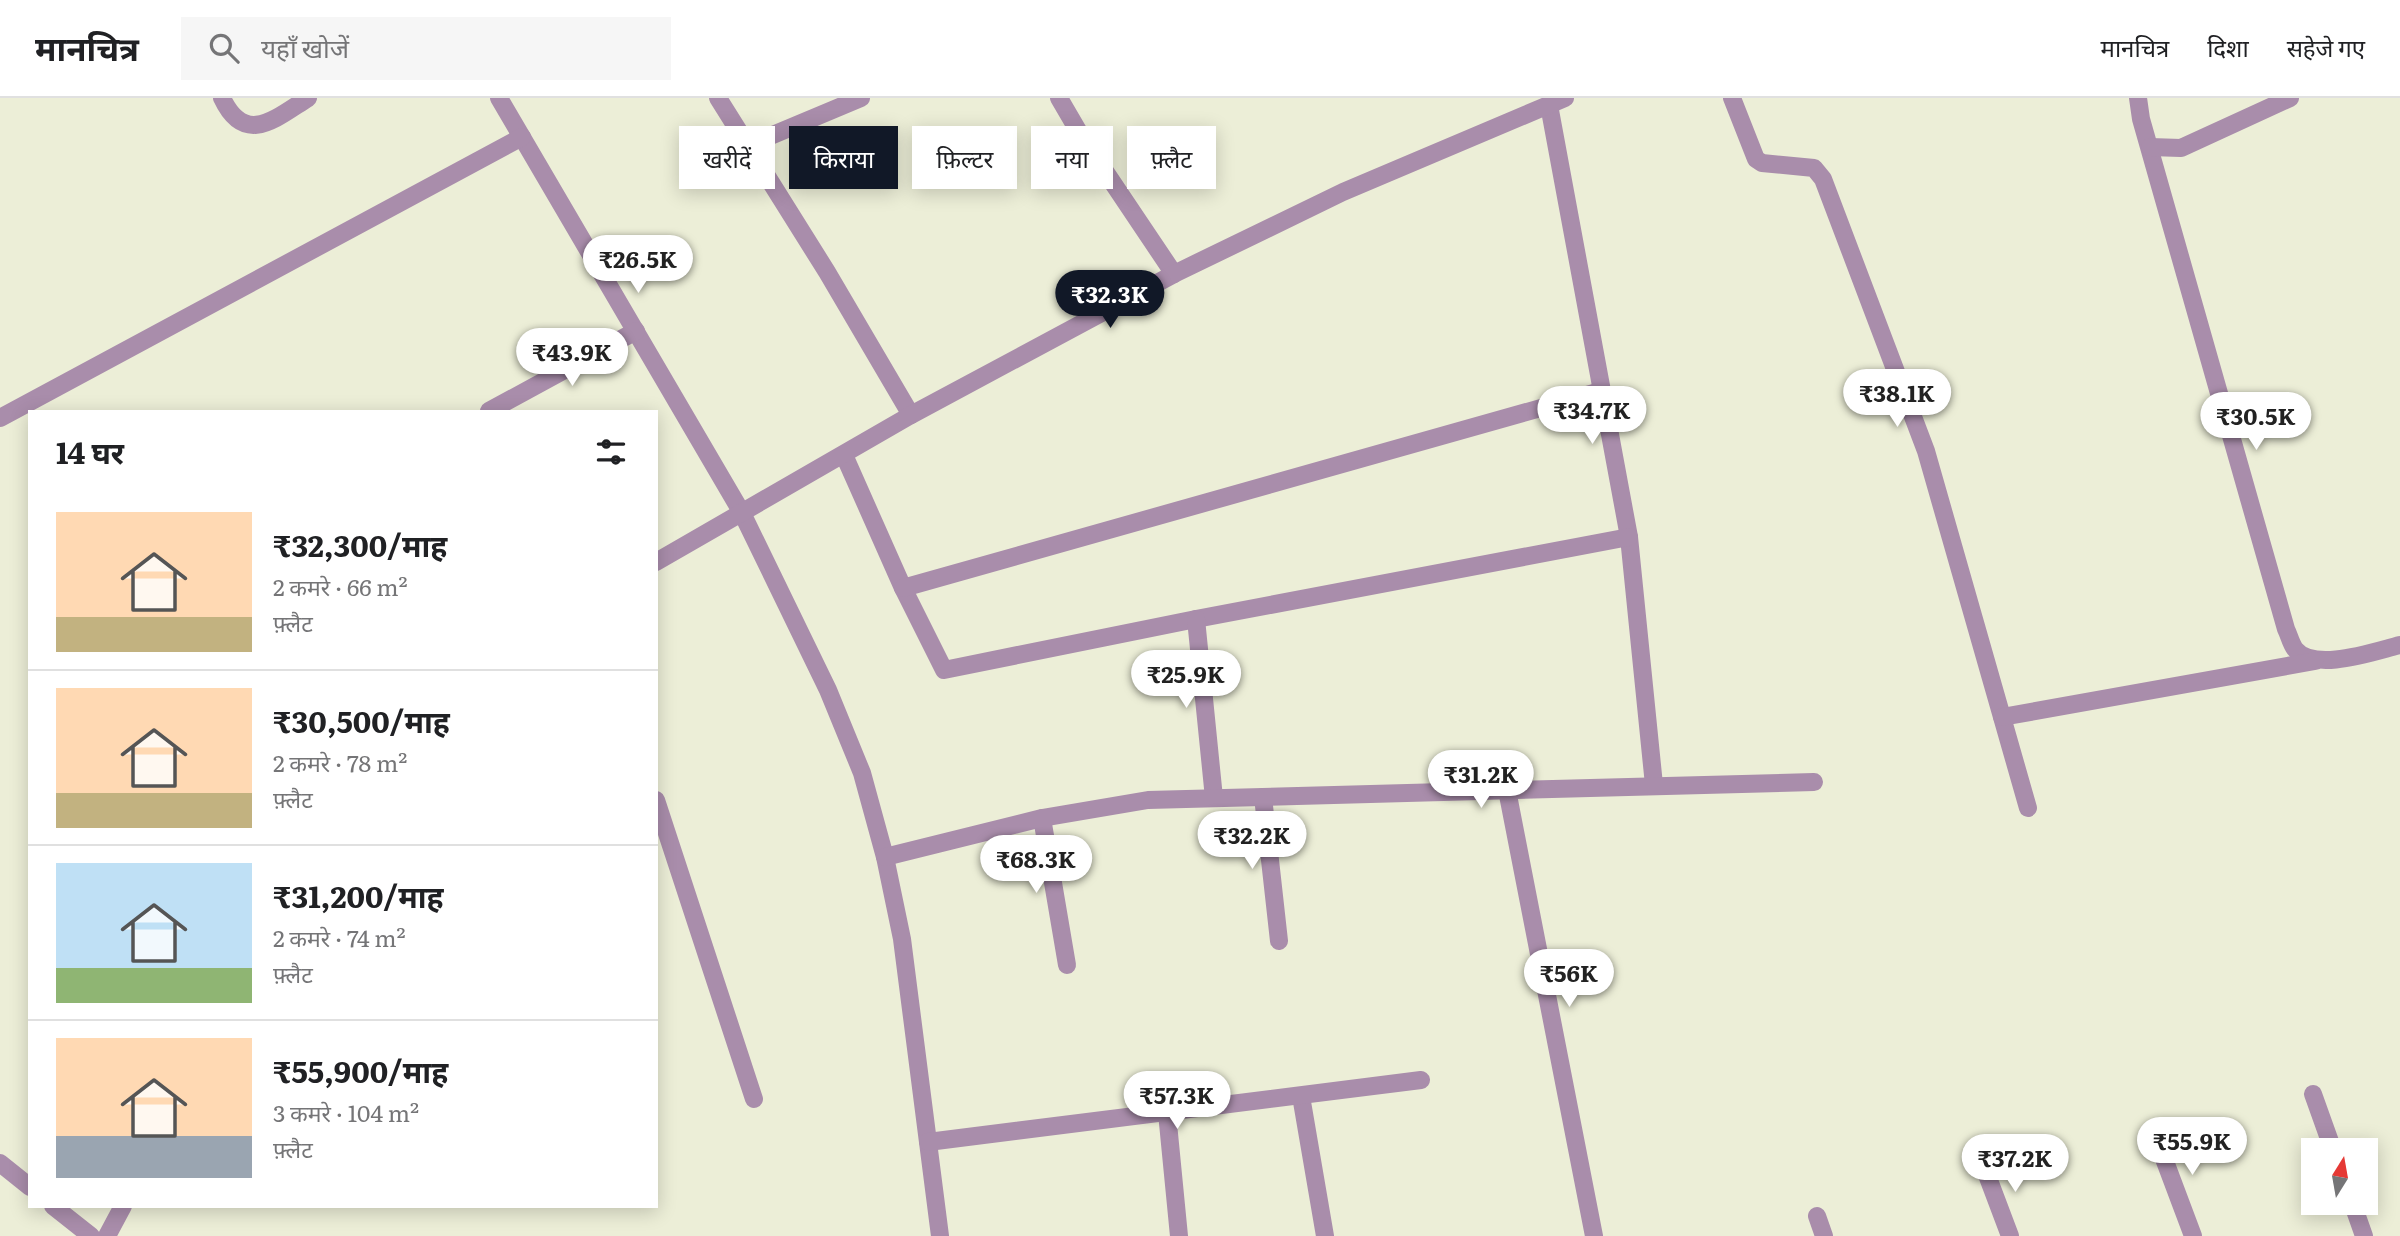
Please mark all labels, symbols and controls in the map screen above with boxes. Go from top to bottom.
search box [181,17,671,80]
text: मानचित्र [35,22,139,71]
text: यहाँ खोजें [261,27,349,66]
icon: search [205,29,243,67]
text: मानचित्र [2101,29,2169,64]
text: दिशा [2207,29,2249,64]
text: सहेजे गए [2287,29,2365,64]
chip: खरीदें [679,126,775,189]
chip: किराया [789,126,898,189]
chip: फ़िल्टर [912,126,1017,189]
chip: नया [1031,126,1113,189]
chip: फ़्लैट [1127,126,1216,189]
pin: ₹26.5K [581,236,695,295]
text: ₹26.5K [599,241,677,275]
pin: ₹32.3K [1053,271,1167,330]
text: ₹32.3K [1071,276,1149,310]
pin: ₹43.9K [515,328,629,388]
text: ₹43.9K [532,334,612,368]
pin: ₹38.1K [1840,370,1954,429]
text: ₹38.1K [1859,375,1935,409]
pin: ₹34.7K [1535,386,1649,446]
text: ₹34.7K [1553,392,1631,426]
pin: ₹30.5K [2199,392,2313,452]
text: ₹30.5K [2216,398,2296,432]
text: 14 घर [56,429,124,473]
icon: filters [592,433,630,471]
text: ₹32,300/माह [273,522,447,566]
icon: home [112,540,196,624]
text: 2 कमरे · 66 m² [273,569,408,603]
text: फ़्लैट [273,605,313,639]
pin: ₹25.9K [1129,650,1243,710]
text: ₹25.9K [1147,656,1225,690]
text: ₹30,500/माह [273,698,450,742]
icon: home [112,716,196,800]
text: 2 कमरे · 78 m² [273,745,407,779]
pin: ₹31.2K [1424,750,1538,810]
text: ₹31.2K [1444,756,1518,790]
text: फ़्लैट [273,781,313,815]
pin: ₹32.2K [1195,812,1309,871]
text: ₹32.2K [1214,817,1290,851]
pin: ₹68.3K [979,836,1093,895]
text: ₹68.3K [996,841,1076,875]
text: ₹31,200/माह [273,873,444,917]
icon: home [112,891,196,975]
text: 2 कमरे · 74 m² [273,920,406,954]
pin: ₹56K [1528,950,1610,1009]
text: ₹56K [1540,955,1598,989]
text: फ़्लैट [273,956,313,990]
text: ₹55,900/माह [273,1048,448,1092]
icon: home [112,1066,196,1150]
pin: ₹57.3K [1120,1072,1234,1131]
text: ₹57.3K [1140,1077,1214,1111]
text: 3 कमरे · 104 m² [273,1095,419,1129]
pin: ₹55.9K [2135,1118,2249,1177]
text: ₹55.9K [2153,1123,2231,1157]
text: फ़्लैट [273,1131,313,1165]
pin: ₹37.2K [1958,1134,2072,1194]
north arrow [2301,1138,2378,1214]
map controls [2301,1138,2378,1215]
text: ₹37.2K [1978,1140,2052,1174]

